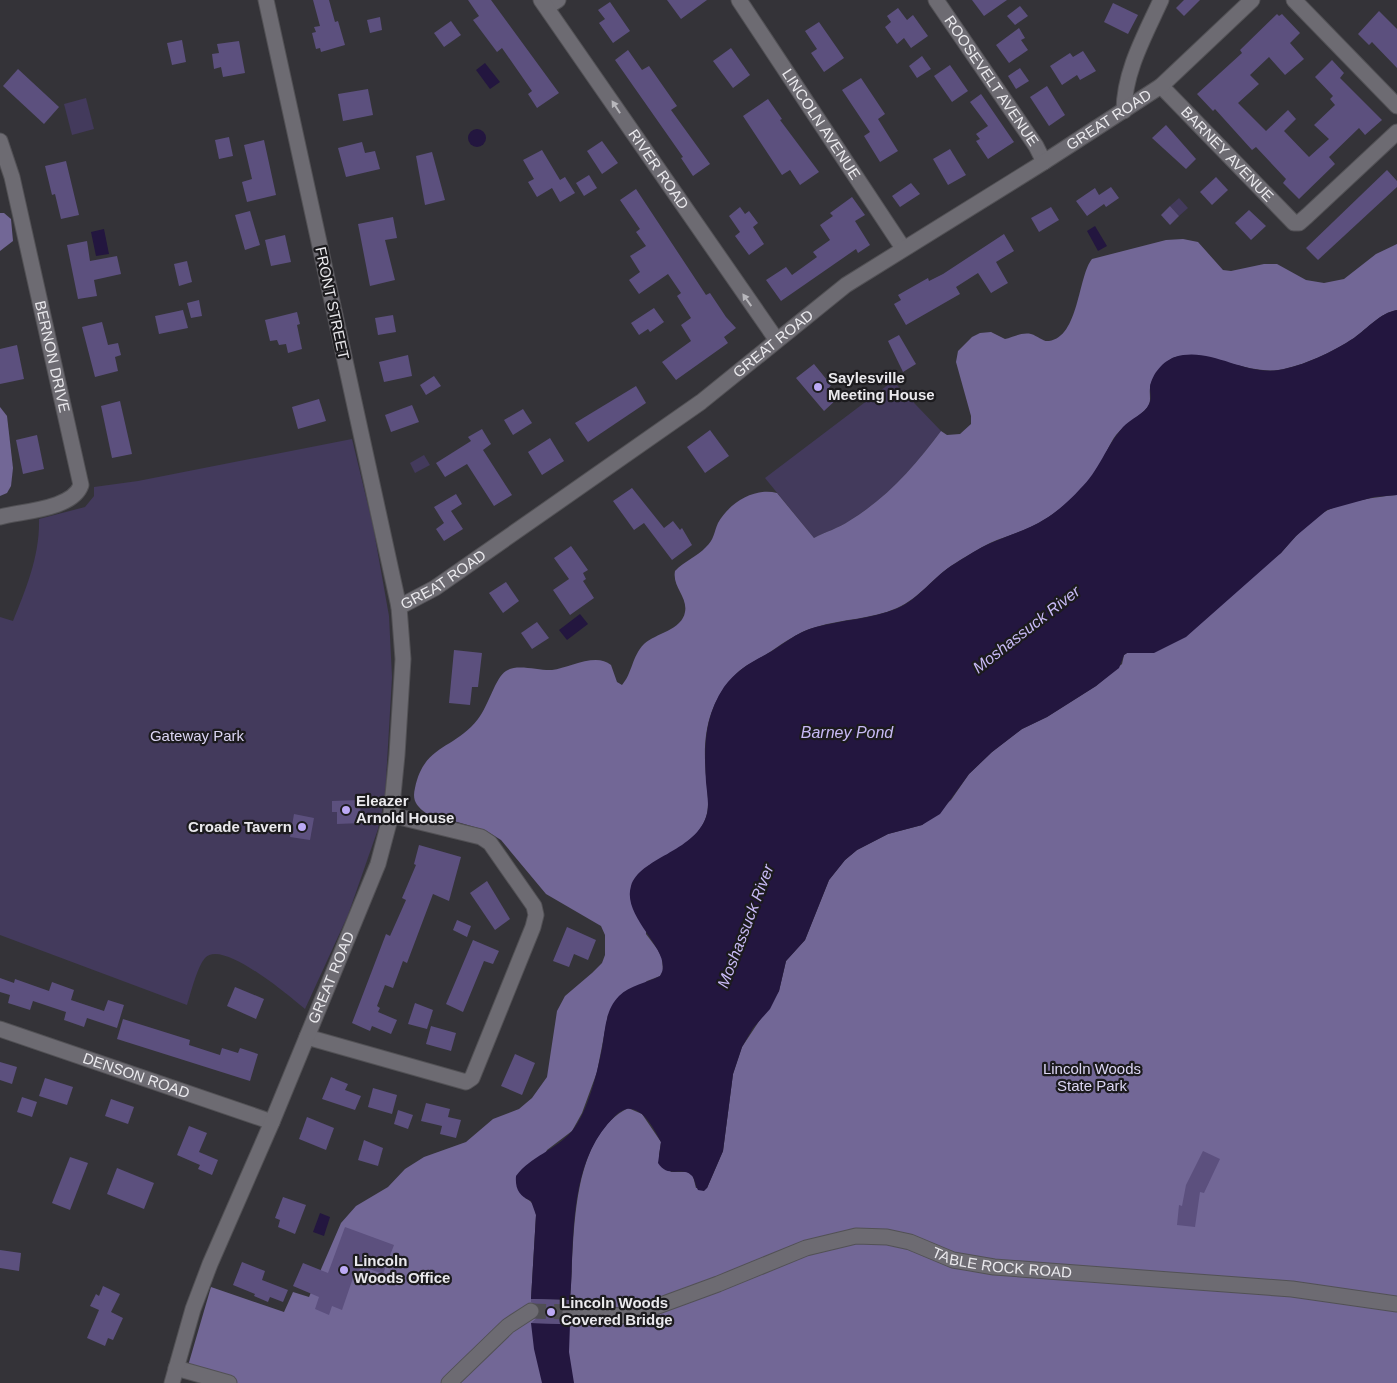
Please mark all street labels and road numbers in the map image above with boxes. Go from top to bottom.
street label: ROOSEVELT AVENUE [941,12,1042,149]
street label: LINCOLN AVENUE [779,65,864,183]
street label: GREAT ROAD [1063,86,1154,153]
street label: BARNEY AVENUE [1178,103,1277,205]
street label: RIVER ROAD [625,126,692,212]
street label: FRONT STREET [312,245,353,361]
street label: BERNON DRIVE [32,299,74,414]
street label: GREAT ROAD [729,306,816,381]
street label: GREAT ROAD [398,546,489,613]
street label: GREAT ROAD [304,929,357,1026]
street label: DENSON ROAD [81,1049,192,1101]
street label: TABLE ROCK ROAD [930,1243,1073,1281]

